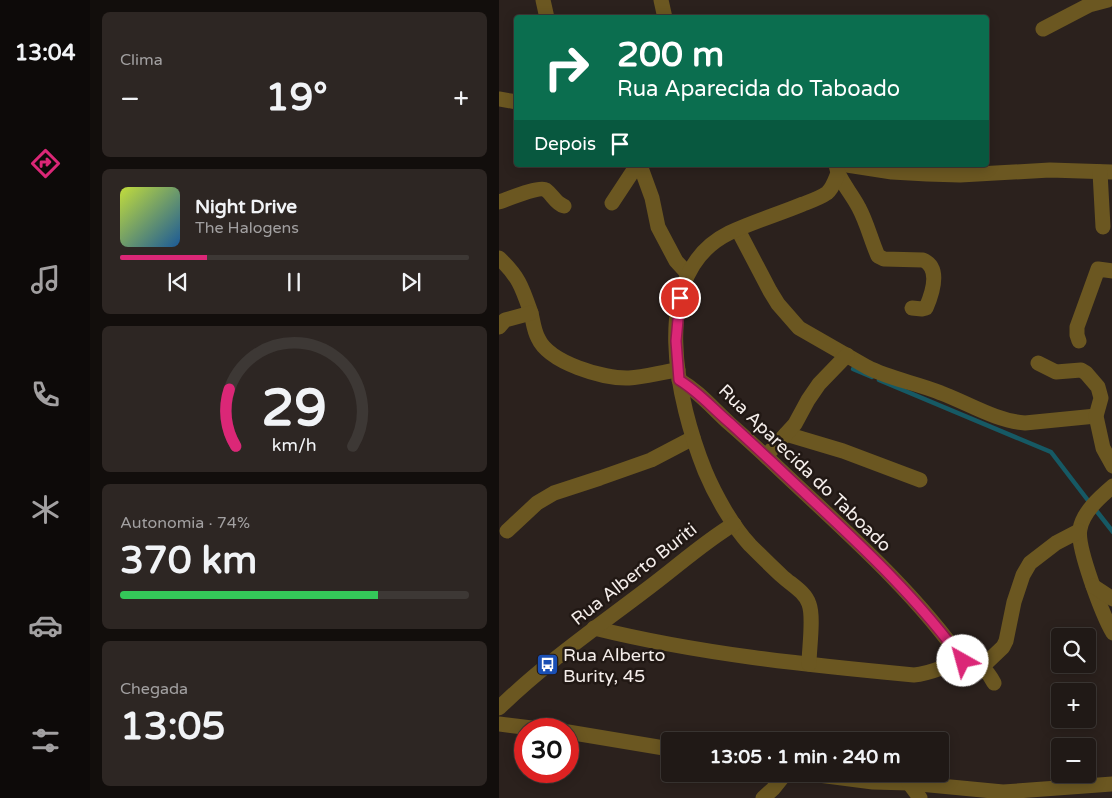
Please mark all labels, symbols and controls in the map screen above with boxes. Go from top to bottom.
text: 200 m [617,34,724,76]
icon: right [534,35,599,100]
text: 13:04 [15,40,75,66]
text: Clima [120,50,163,70]
text: 19° [266,75,328,121]
text: Rua Aparecida do Taboado [617,76,900,102]
text: − [120,82,140,116]
text: + [453,82,469,116]
icon: arrive [606,130,634,158]
text: Depois [534,133,596,155]
icon: directions [28,146,63,181]
text: Night Drive [195,196,297,218]
text: The Halogens [195,218,299,238]
icon: music [28,262,63,297]
icon: previous [164,268,192,296]
icon: pause [280,268,308,296]
icon: next [397,268,425,296]
pin [659,277,701,319]
icon: arrive [666,284,694,312]
icon: phone [28,377,63,412]
text: 29 [262,377,327,440]
street label: Rua Aparecida do Taboado [714,380,896,556]
text: km/h [272,435,317,456]
icon: climate [28,492,63,527]
text: Autonomia · 74% [120,513,250,533]
street label: Rua Alberto Buriti [567,518,701,630]
text: 370 km [120,538,257,584]
icon: car [28,608,63,643]
map controls [1051,628,1096,783]
button: search [1051,628,1096,673]
position arrow [936,634,988,686]
place label: Rua Alberto Burity, 45 [563,644,666,687]
bus stop icon: Rua Alberto Burity, 45 [535,653,559,677]
text: Chegada [120,679,188,699]
button: + [1051,683,1096,728]
text: 13:05 [120,704,225,750]
speed limit sign: 30 [514,718,579,783]
icon: filters [28,723,63,758]
button: − [1051,738,1096,783]
text: 13:05 · 1 min · 240 m [709,746,901,768]

